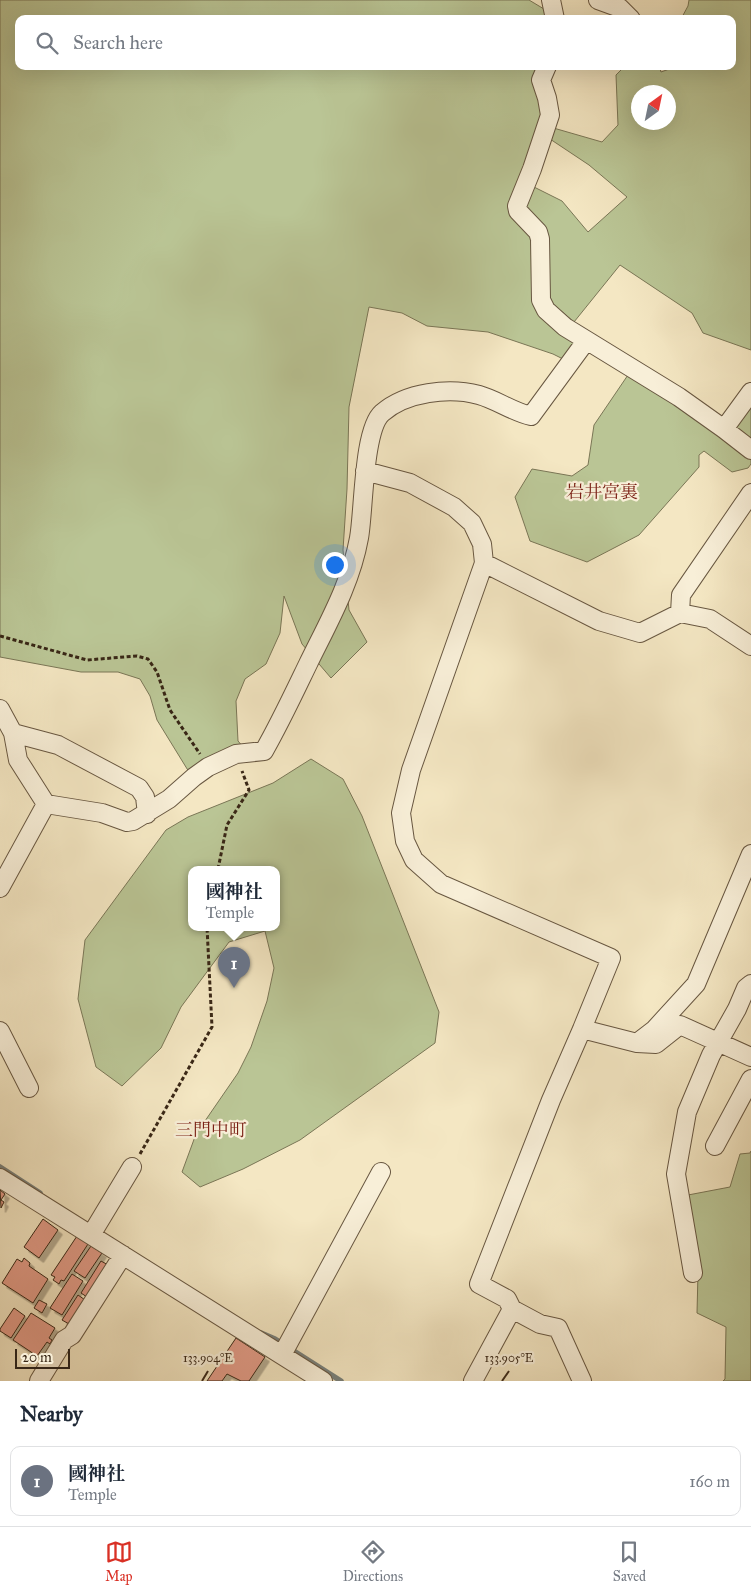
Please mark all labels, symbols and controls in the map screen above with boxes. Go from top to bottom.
search box [15,15,736,70]
icon: search [33,29,61,57]
text: Search here [73,31,163,54]
north arrow [631,85,676,130]
district label: 岩井宮裏 [566,481,638,503]
your location [322,552,348,578]
popup [188,866,280,931]
text: 國神社 [205,880,263,903]
text: Temple [205,903,254,922]
pin: 1 [218,947,250,988]
district label: 三門中町 [175,1119,247,1141]
scale bar [15,1346,70,1369]
text: 20 m [22,1349,52,1366]
text: 133.904°E [183,1351,233,1365]
text: 133.905°E [485,1351,534,1365]
text: Nearby [20,1401,83,1427]
text: 國神社 [68,1462,125,1485]
text: 1 [34,1472,40,1491]
text: 160 m [689,1472,730,1491]
text: Temple [68,1485,117,1504]
tab: Map [105,1538,133,1585]
tab: Directions [343,1538,403,1585]
tab: Saved [613,1538,646,1585]

